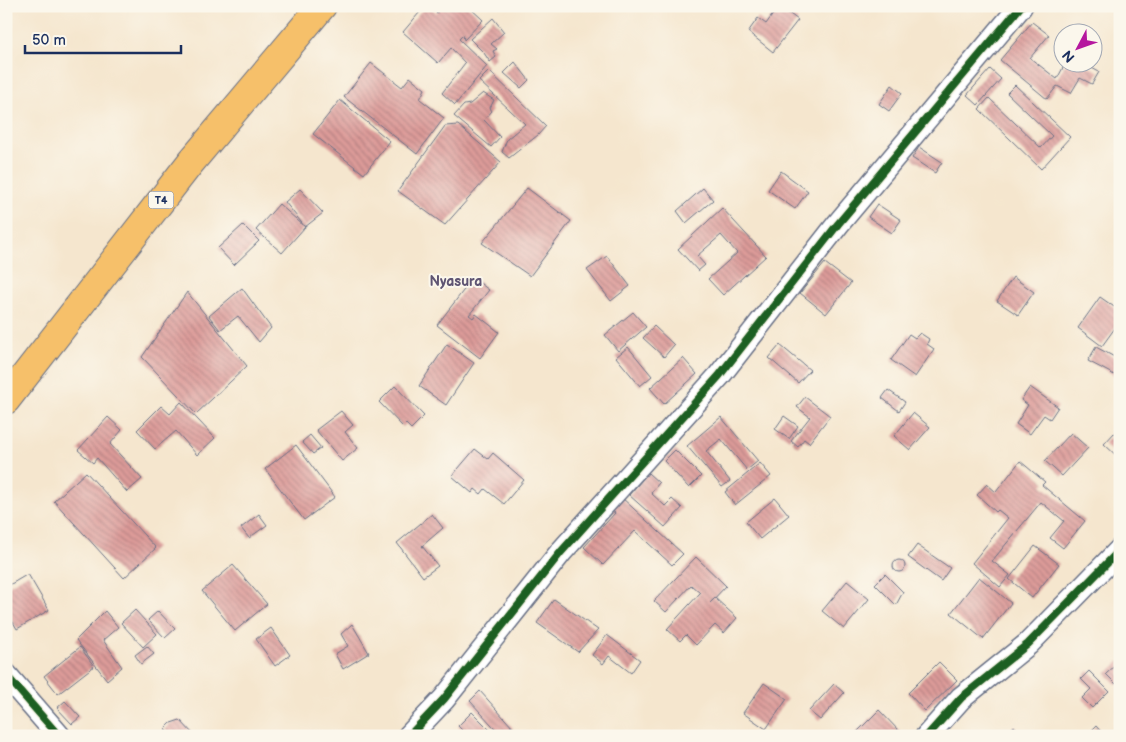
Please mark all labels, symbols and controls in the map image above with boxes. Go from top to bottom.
scale bar [25,22,181,54]
north arrow [1054,22,1104,72]
text: 50 m [32,31,66,50]
text: N [1059,47,1078,66]
road number: T4 [148,192,174,208]
district label: Nyasura [430,273,482,290]

